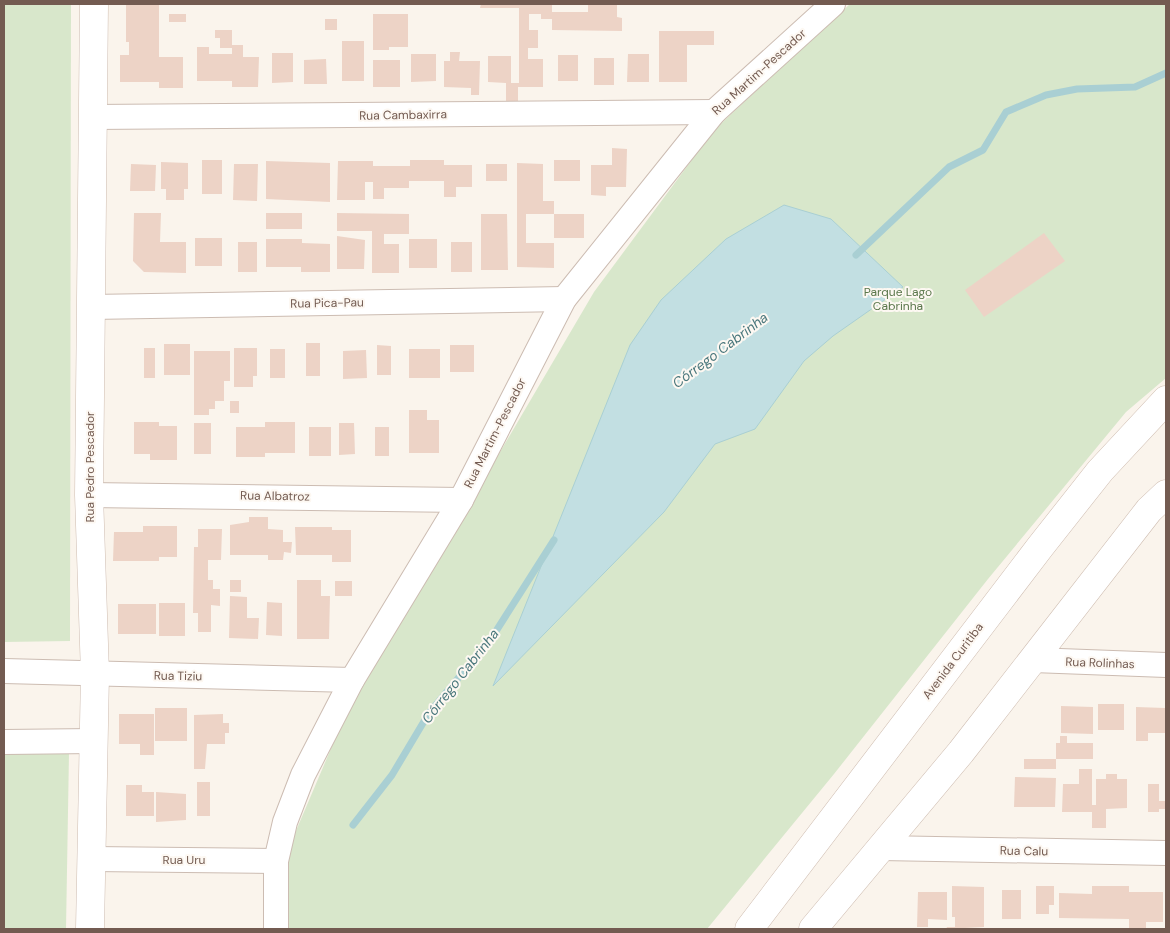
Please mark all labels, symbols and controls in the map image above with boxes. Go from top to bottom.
street label: Rua Martim-Pescador [709,25,810,119]
street label: Rua Cambaxirra [359,106,447,124]
park label: Parque Lago Cabrinha [864,284,932,314]
street label: Rua Pica-Pau [290,294,364,312]
water label: Córrego Cabrinha [669,308,772,392]
street label: Rua Martim-Pescador [460,375,530,491]
street label: Rua Pedro Pescador [82,411,98,523]
street label: Rua Albatroz [240,487,310,505]
street label: Avenida Curitiba [919,620,987,702]
water label: Córrego Cabrinha [417,625,503,727]
street label: Rua Rolinhas [1065,654,1135,672]
street label: Rua Tiziu [154,668,203,684]
street label: Rua Calu [1000,843,1048,859]
street label: Rua Uru [163,852,206,868]

